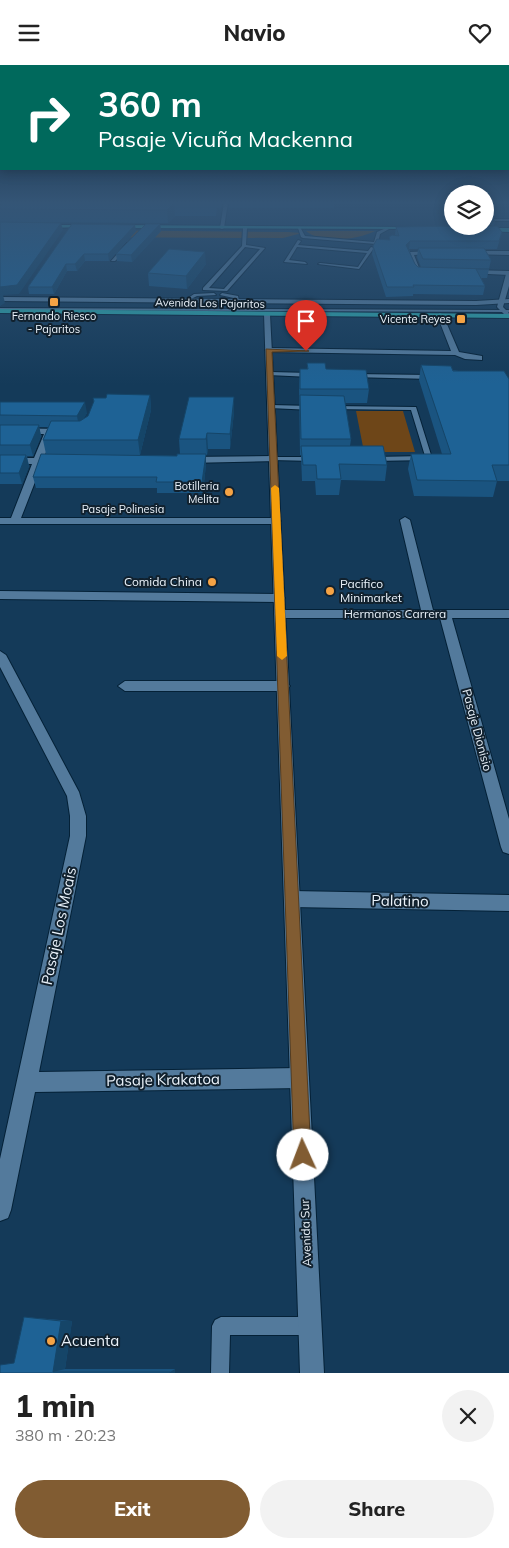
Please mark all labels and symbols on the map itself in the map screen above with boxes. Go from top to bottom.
street label: Avenida Los Pajaritos [155,295,265,311]
marker: Fernando Riesco - Pajaritos [48,296,60,308]
pin [285,300,327,351]
place label: Fernando Riesco - Pajaritos [12,309,96,336]
place label: Vicente Reyes [380,312,451,326]
marker: Vicente Reyes [455,313,467,325]
place label: Botilleria Melita [174,479,219,506]
marker: Botilleria Melita [223,486,235,498]
street label: Pasaje Polinesia [82,502,164,516]
place label: Comida China [124,574,202,589]
marker: Comida China [206,576,218,588]
place label: Pacifico Minimarket [340,576,402,605]
marker: Pacifico Minimarket [324,585,336,597]
street label: Hermanos Carrera [344,606,446,621]
street label: Pasaje Dionisio [459,687,496,773]
street label: Pasaje Los Moais [37,865,80,987]
street label: Palatino [371,891,429,910]
street label: Pasaje Krakatoa [106,1069,220,1090]
position arrow [276,1128,328,1180]
street label: Avenida Sur [297,1198,314,1267]
place label: Acuenta [61,1331,119,1350]
marker: Acuenta [45,1335,57,1347]

